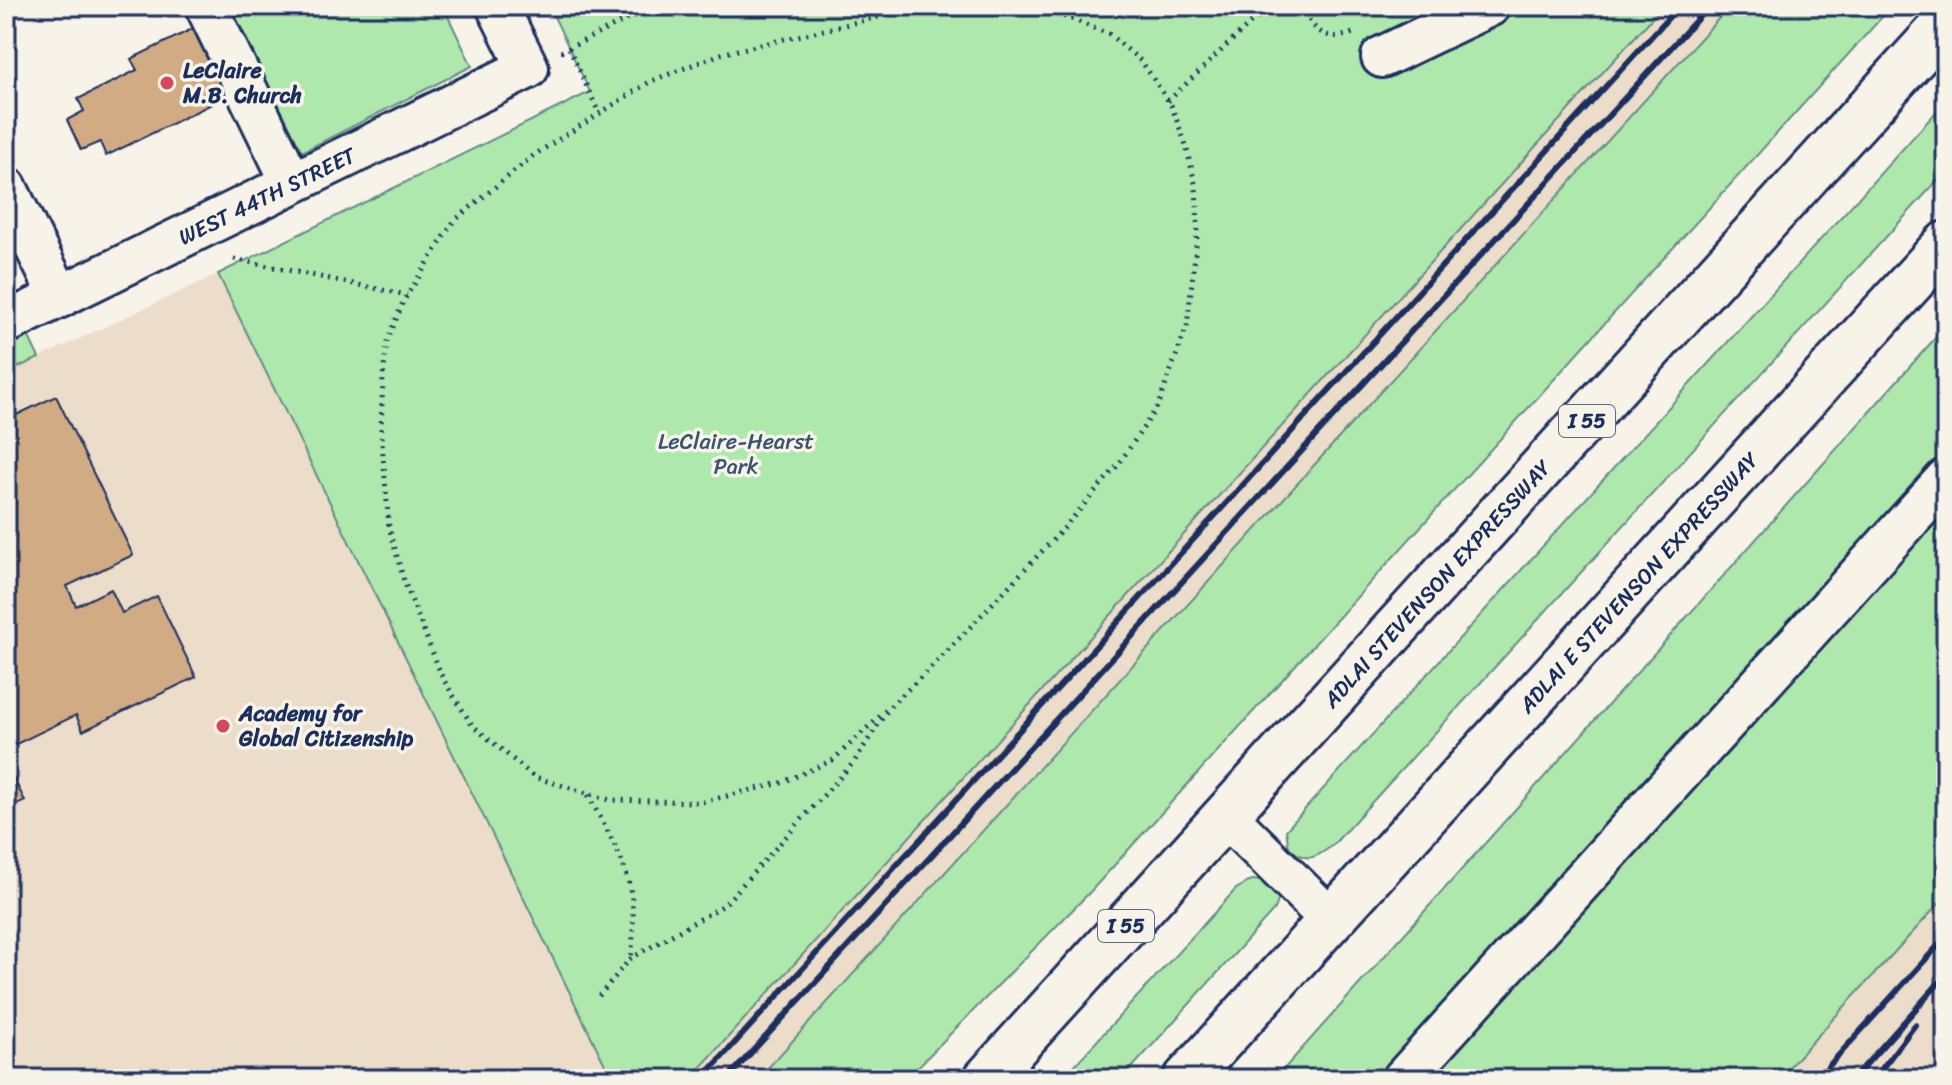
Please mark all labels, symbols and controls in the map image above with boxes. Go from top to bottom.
place label: LeClaire M.B. Church [182,51,303,115]
marker: LeClaire M.B. Church [158,74,176,92]
street label: WEST 44TH STREET [171,135,363,256]
road number: I 55 [1559,405,1615,437]
park label: LeClaire-Hearst Park [658,422,814,486]
street label: ADLAI E STEVENSON EXPRESSWAY [1507,441,1769,723]
street label: ADLAI STEVENSON EXPRESSWAY [1312,449,1561,718]
place label: Academy for Global Citizenship [238,694,414,758]
marker: Academy for Global Citizenship [214,717,232,735]
road number: I 55 [1098,910,1154,942]

